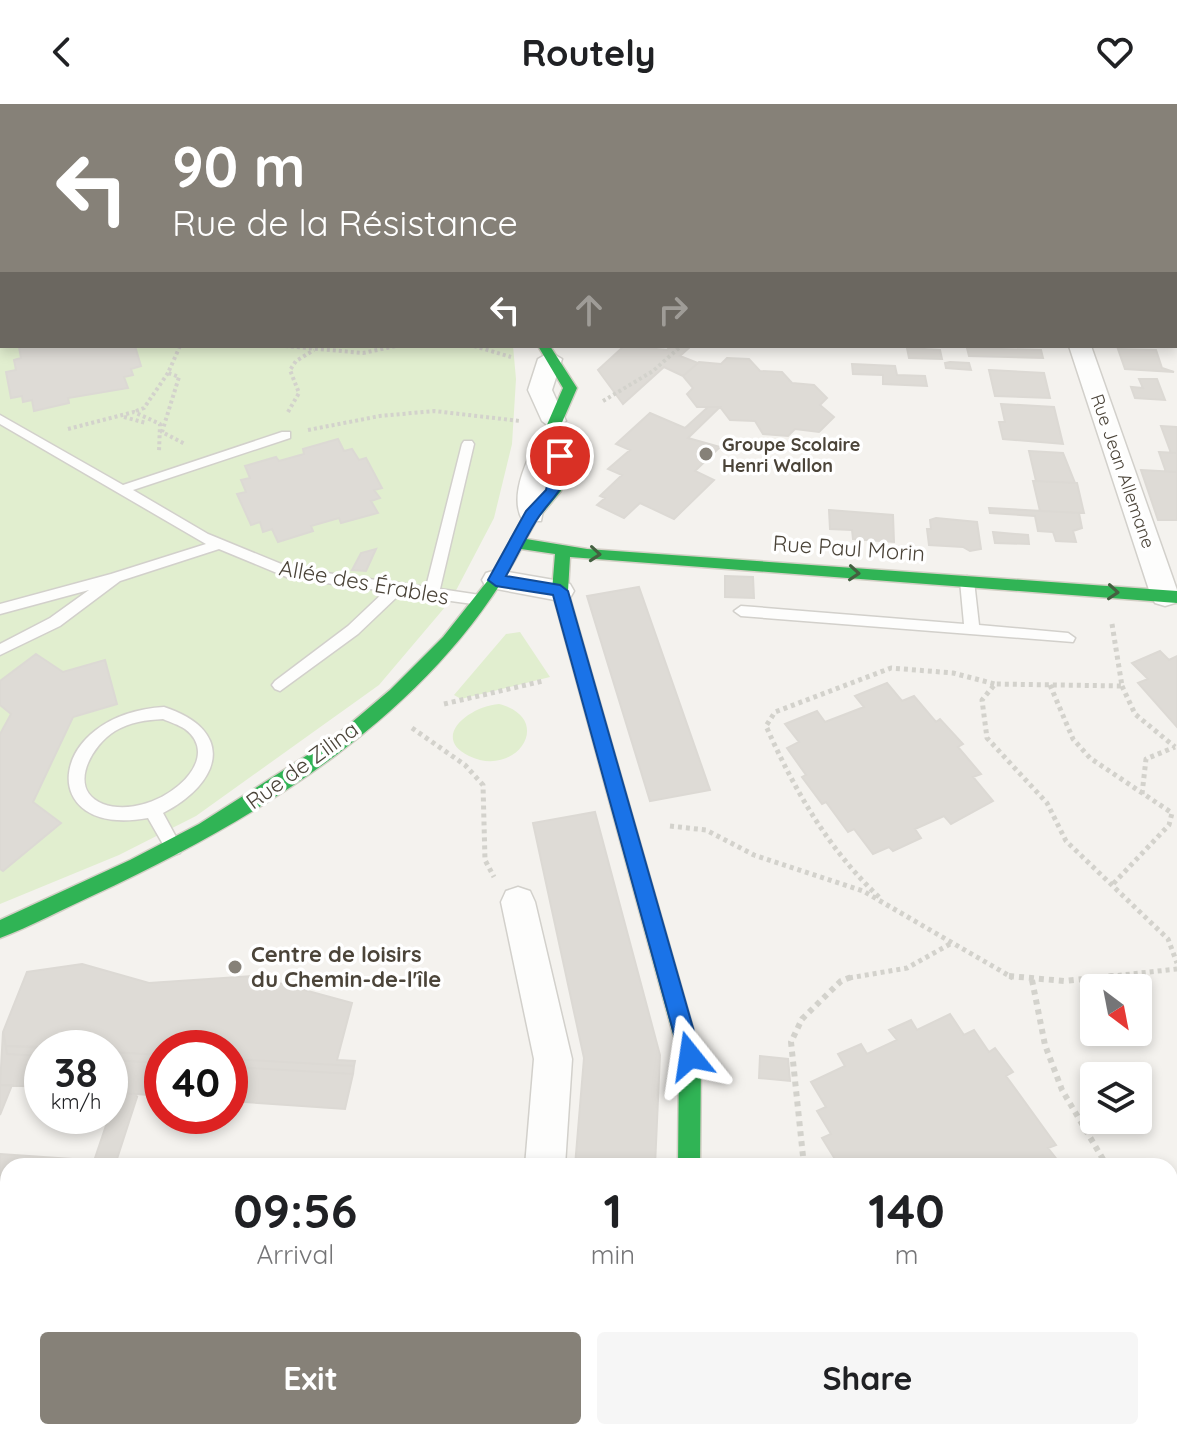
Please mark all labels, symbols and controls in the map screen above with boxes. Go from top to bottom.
icon: back [40,30,84,74]
text: Routely [521,30,656,75]
icon: heart [1093,30,1137,74]
text: 90 m [172,131,306,201]
icon: left [40,136,144,240]
text: Rue de la Résistance [172,200,518,245]
icon: left [483,288,527,332]
icon: ahead [567,288,611,332]
icon: right [651,288,695,332]
street label: Rue Jean Allemane [1086,391,1160,551]
pin [526,422,594,490]
place label: Groupe Scolaire Henri Wallon [722,433,861,477]
icon: arrive [538,434,582,478]
marker: Groupe Scolaire Henri Wallon [697,445,715,463]
street label: Rue Paul Morin [772,529,926,567]
one-way arrow [588,545,601,562]
street label: Allée des Érables [277,553,451,611]
one-way arrow [848,564,861,581]
one-way arrow [1107,583,1120,600]
street label: Rue de Zilina [240,715,364,815]
place label: Centre de loisirs du Chemin-de-l'île [251,940,441,993]
marker: Centre de loisirs du Chemin-de-l'île [226,958,244,976]
north arrow [1080,974,1152,1046]
map controls [1080,974,1152,1134]
position arrow [648,1014,732,1098]
speed limit sign: 40 [144,1030,248,1134]
text: 38 [54,1047,98,1097]
button: layers [1080,1062,1152,1134]
text: km/h [51,1089,101,1114]
text: 09:56 [233,1180,357,1240]
text: 1 [603,1180,622,1240]
text: 140 [868,1180,945,1240]
text: Arrival [256,1238,334,1271]
text: min [591,1238,635,1271]
text: m [895,1238,918,1271]
button: Exit [40,1332,581,1424]
button: Share [597,1332,1138,1424]

